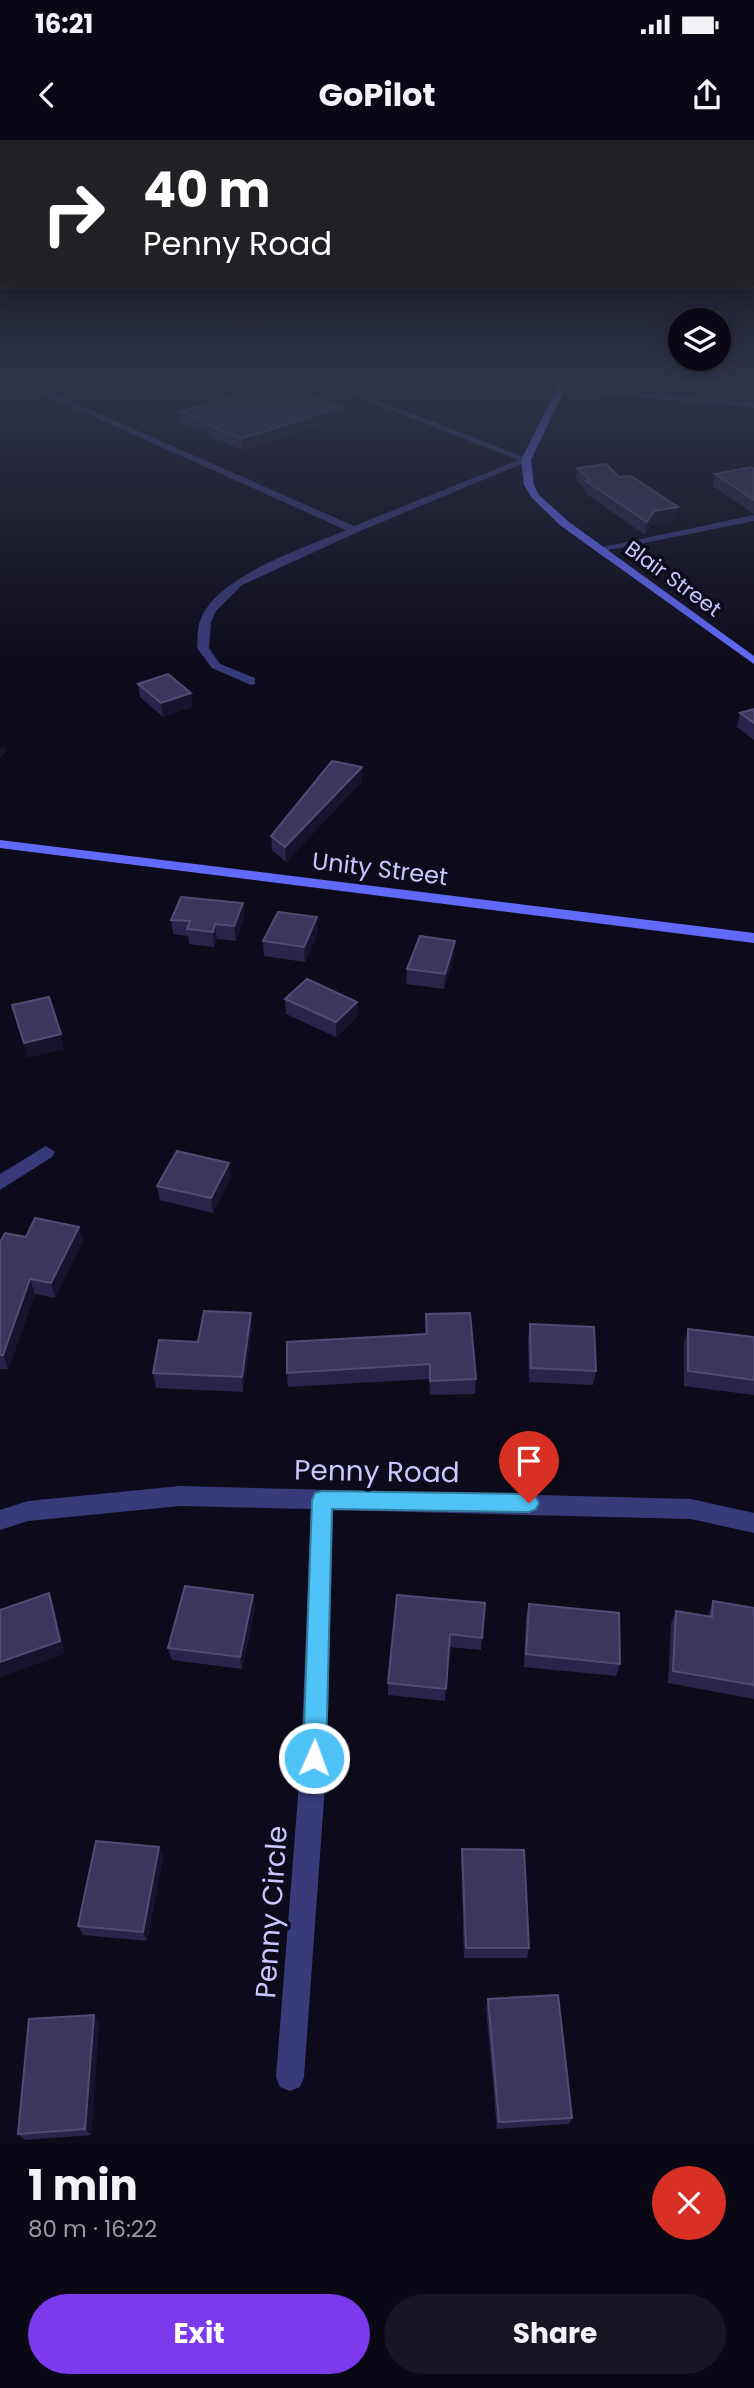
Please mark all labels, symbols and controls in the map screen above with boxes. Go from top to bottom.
text: 16:21 [35,6,93,42]
text: GoPilot [319,72,436,117]
icon: back [28,76,66,114]
icon: share [688,76,726,114]
text: 40 m [143,156,270,224]
icon: right [28,168,119,259]
text: Penny Road [143,221,332,266]
map controls [668,308,731,371]
button: layers [668,308,731,371]
street label: Blair Street [619,534,727,623]
street label: Unity Street [310,844,450,893]
pin [499,1431,559,1503]
icon: arrive [510,1442,548,1480]
street label: Penny Road [294,1451,460,1492]
position arrow [277,1721,351,1795]
street label: Penny Circle [246,1824,297,2000]
text: 1 min [28,2156,138,2215]
button: close [652,2166,726,2240]
text: 80 m · 16:22 [28,2213,157,2245]
button: Exit [28,2294,370,2374]
button: Share [384,2294,726,2374]

